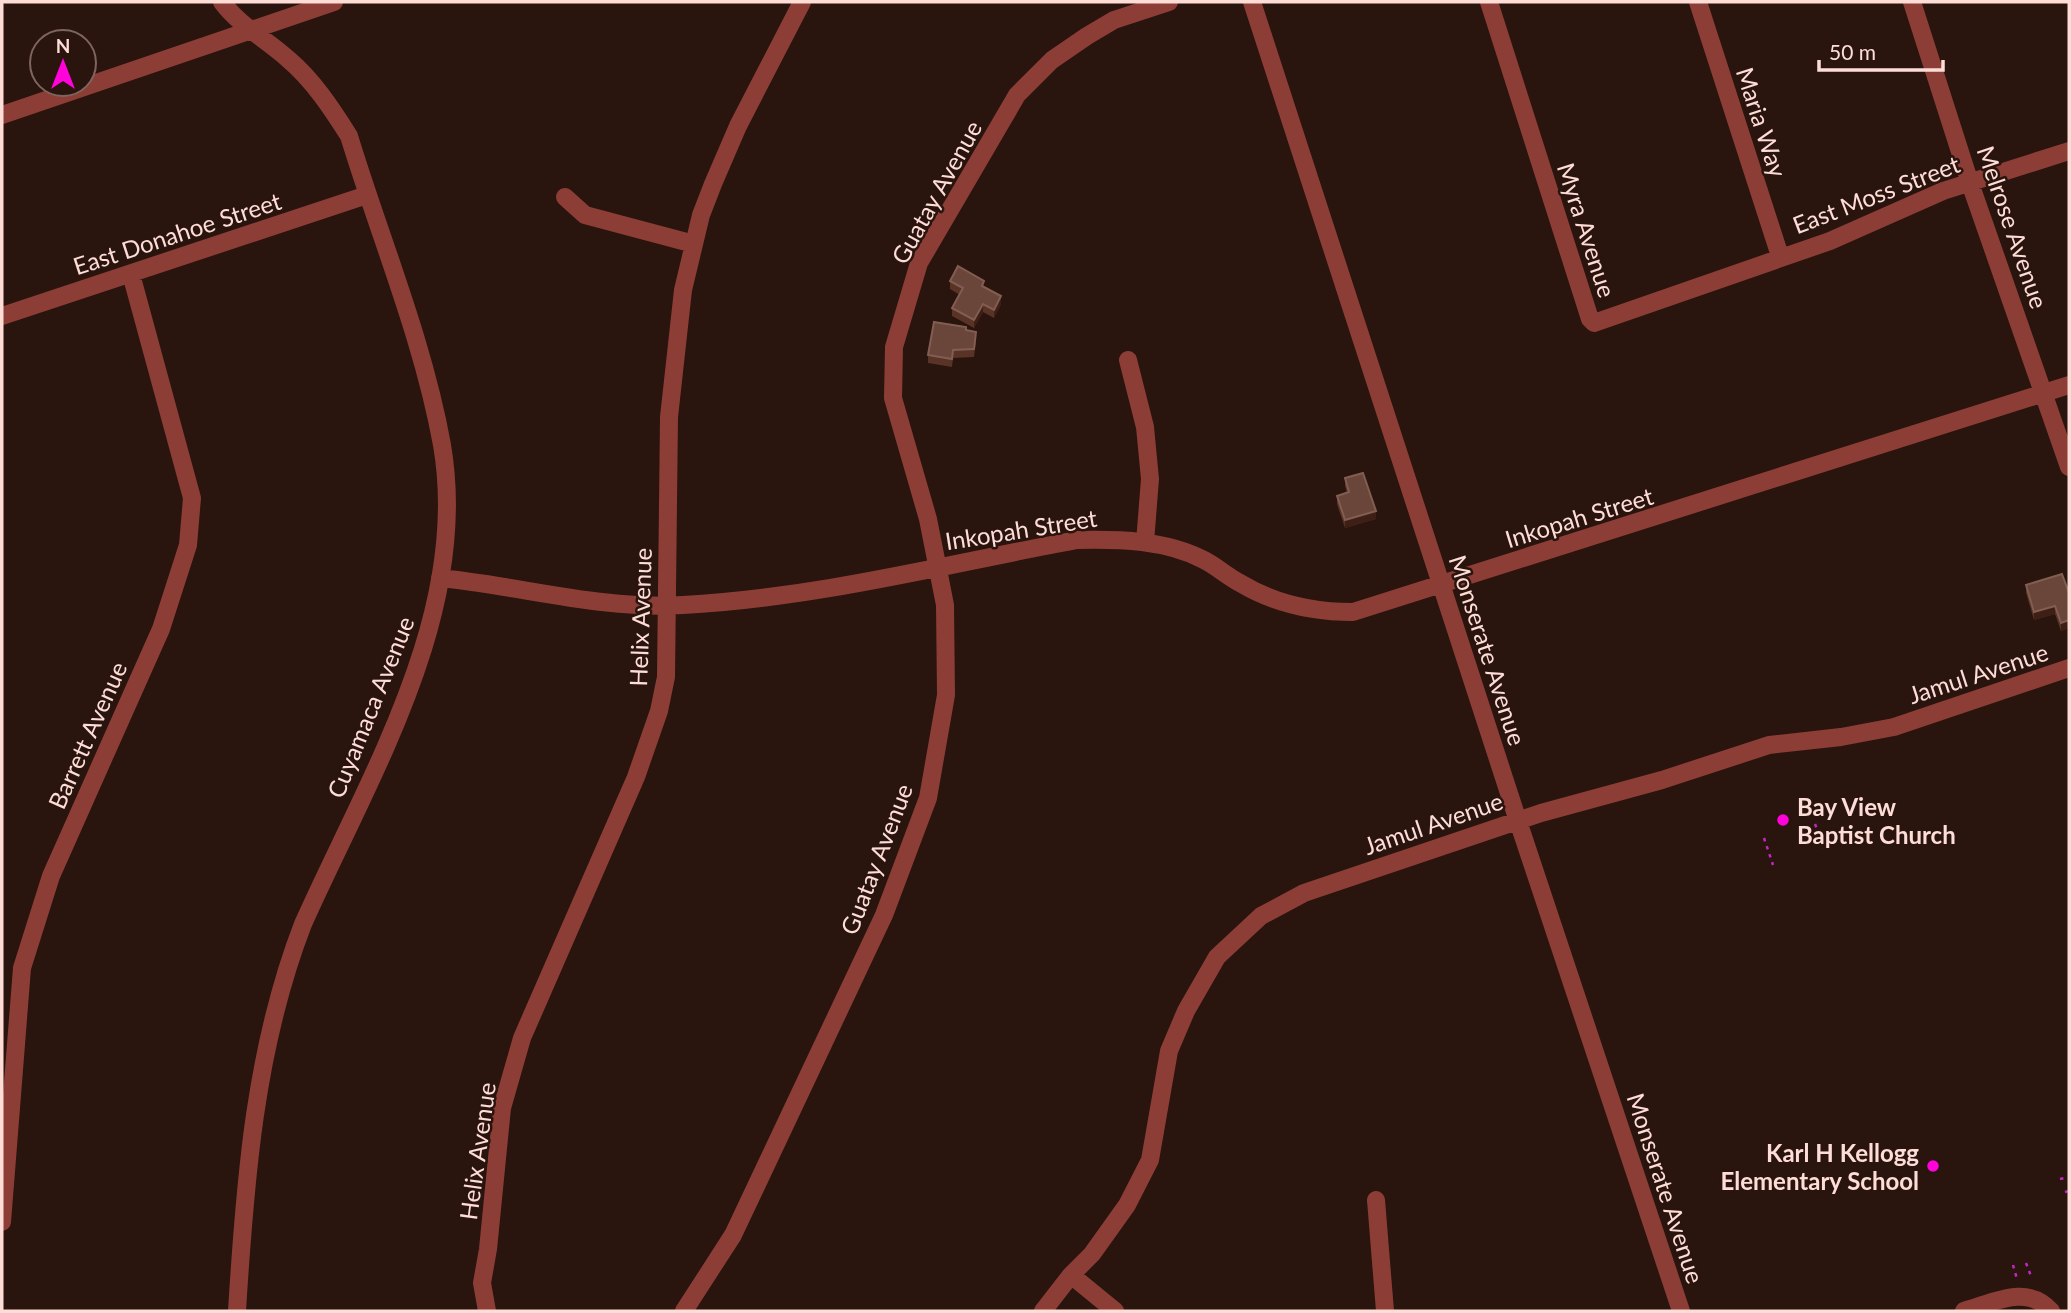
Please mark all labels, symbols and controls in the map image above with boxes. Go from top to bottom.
north arrow [28,28,98,98]
scale bar [1819,28,1943,72]
text: N [56,34,70,57]
text: 50 m [1829,39,1876,64]
street label: Maria Way [1731,63,1794,181]
street label: Guatay Avenue [885,115,987,269]
street label: Melrose Avenue [1972,142,2054,312]
street label: East Moss Street [1788,149,1964,239]
street label: Myra Avenue [1552,159,1622,301]
street label: East Donahoe Street [69,186,285,280]
street label: Inkopah Street [1502,481,1657,553]
street label: Inkopah Street [943,503,1099,555]
street label: Helix Avenue [623,547,657,687]
street label: Monserate Avenue [1444,551,1532,749]
street label: Cuyamaca Avenue [320,612,420,802]
street label: Jamul Avenue [1904,637,2052,709]
street label: Barrett Avenue [42,657,132,813]
street label: Guatay Avenue [834,779,918,939]
street label: Jamul Avenue [1360,786,1506,860]
place label: Bay View Baptist Church [1797,792,1956,849]
marker: Bay View Baptist Church [1775,812,1791,828]
street label: Helix Avenue [453,1080,501,1222]
street label: Monserate Avenue [1622,1089,1710,1287]
place label: Karl H Kellogg Elementary School [1720,1138,1919,1195]
marker: Karl H Kellogg Elementary School [1925,1158,1941,1174]

